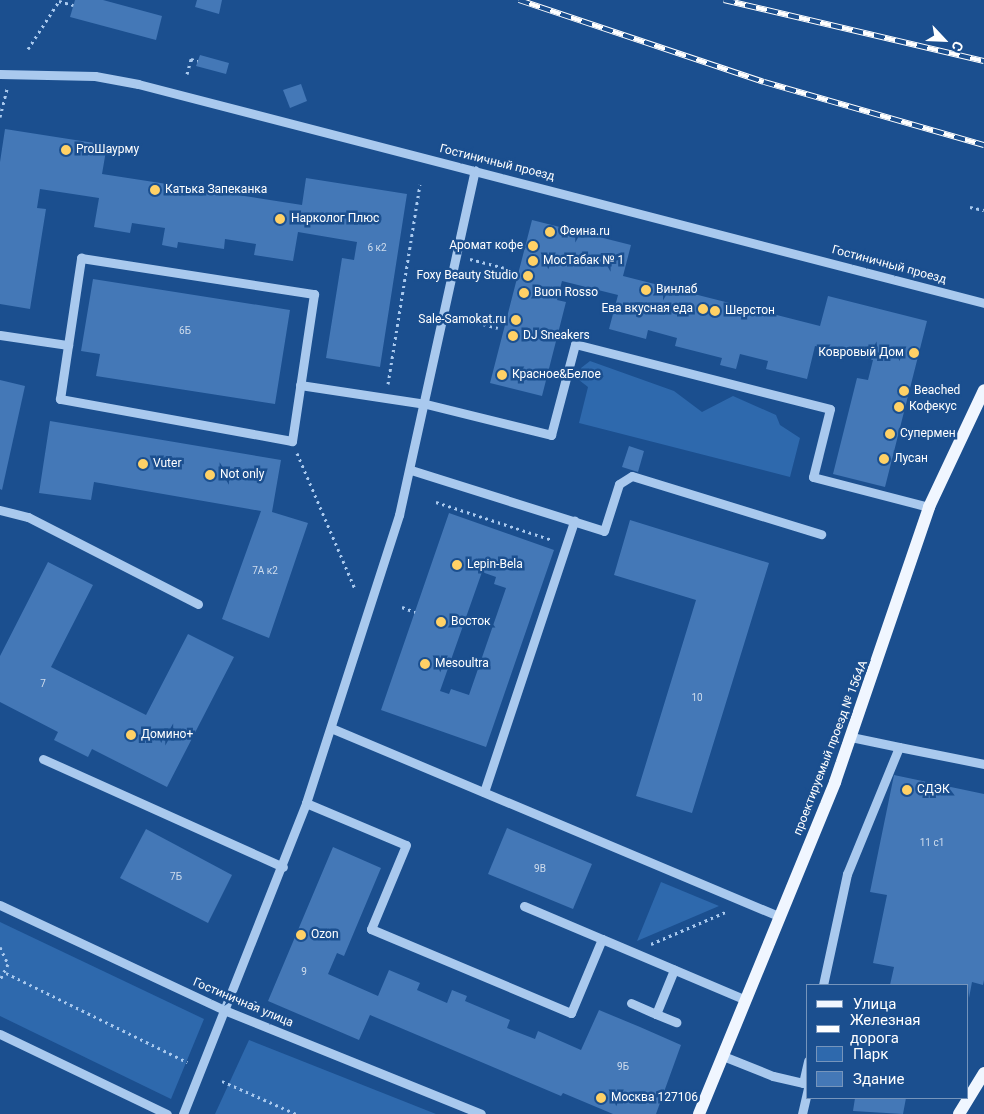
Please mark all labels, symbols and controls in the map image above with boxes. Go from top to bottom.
north arrow [919,15,969,65]
text: С [948,39,967,54]
street label: Гостиничный проезд [438,142,556,184]
place label: ProШаурму [76,143,139,157]
marker: ProШаурму [60,144,72,156]
place label: Катька Запеканка [165,183,267,197]
marker: Катька Запеканка [149,184,161,196]
marker: Нарколог Плюс [273,212,287,226]
place label: Нарколог Плюс [291,212,379,226]
place label: Феина.ru [560,225,610,239]
marker: Феина.ru [544,226,556,238]
place label: Аромат кофе [449,239,523,253]
marker: Аромат кофе [527,240,539,252]
house number: 6 к2 [367,242,387,254]
street label: Гостиничный проезд [830,243,948,287]
place label: МосТабак № 1 [543,254,624,268]
marker: МосТабак № 1 [527,255,539,267]
place label: Foxy Beauty Studio [416,269,518,283]
marker: Foxy Beauty Studio [522,270,534,282]
place label: Винлаб [656,283,697,297]
marker: Винлаб [640,284,652,296]
place label: Buon Rosso [534,286,598,300]
marker: Buon Rosso [518,287,530,299]
place label: Ева вкусная еда [601,302,693,316]
marker: Ева вкусная еда [697,303,709,315]
place label: Шерстон [725,304,775,318]
marker: Шерстон [709,305,721,317]
place label: Sale-Samokat.ru [418,313,506,327]
marker: Sale-Samokat.ru [510,314,522,326]
house number: 6Б [179,325,191,337]
place label: DJ Sneakers [523,329,590,343]
marker: DJ Sneakers [507,330,519,342]
place label: Ковровый Дом [818,346,904,360]
marker: Ковровый Дом [908,347,920,359]
place label: Красное&Белое [512,368,601,382]
marker: Красное&Белое [496,369,508,381]
place label: Beached [914,384,960,398]
marker: Beached [898,385,910,397]
place label: Кофекус [909,400,957,414]
marker: Кофекус [893,401,905,413]
place label: Супермен [900,427,956,441]
marker: Супермен [884,428,896,440]
place label: Лусан [894,452,928,466]
marker: Лусан [878,453,890,465]
place label: Vuter [153,457,181,471]
marker: Vuter [137,458,149,470]
place label: Not only [220,468,264,482]
marker: Not only [204,469,216,481]
place label: Lepin-Bela [467,558,523,572]
marker: Lepin-Bela [451,559,463,571]
house number: 7А к2 [252,565,278,577]
place label: Восток [451,615,490,629]
marker: Восток [435,616,447,628]
place label: Mesoultra [435,657,489,671]
marker: Mesoultra [419,658,431,670]
street label: проектируемый проезд № 1564А [791,659,871,837]
house number: 7 [40,678,46,690]
house number: 10 [691,692,703,704]
place label: Домино+ [141,728,193,742]
marker: Домино+ [125,729,137,741]
place label: СДЭК [917,783,950,797]
marker: СДЭК [901,784,913,796]
house number: 11 с1 [920,837,944,849]
house number: 9В [534,863,546,875]
house number: 7Б [170,871,182,883]
place label: Ozon [311,928,339,942]
marker: Ozon [295,929,307,941]
house number: 9 [301,966,307,978]
street label: Гостиничная улица [191,975,295,1031]
legend [806,984,969,1099]
text: Улица [853,995,896,1013]
text: Железная дорога [850,1011,921,1047]
text: Парк [853,1045,888,1063]
house number: 9Б [617,1061,629,1073]
text: Здание [853,1070,904,1088]
place label: Москва 127106 [611,1091,698,1105]
marker: Москва 127106 [595,1092,607,1104]

